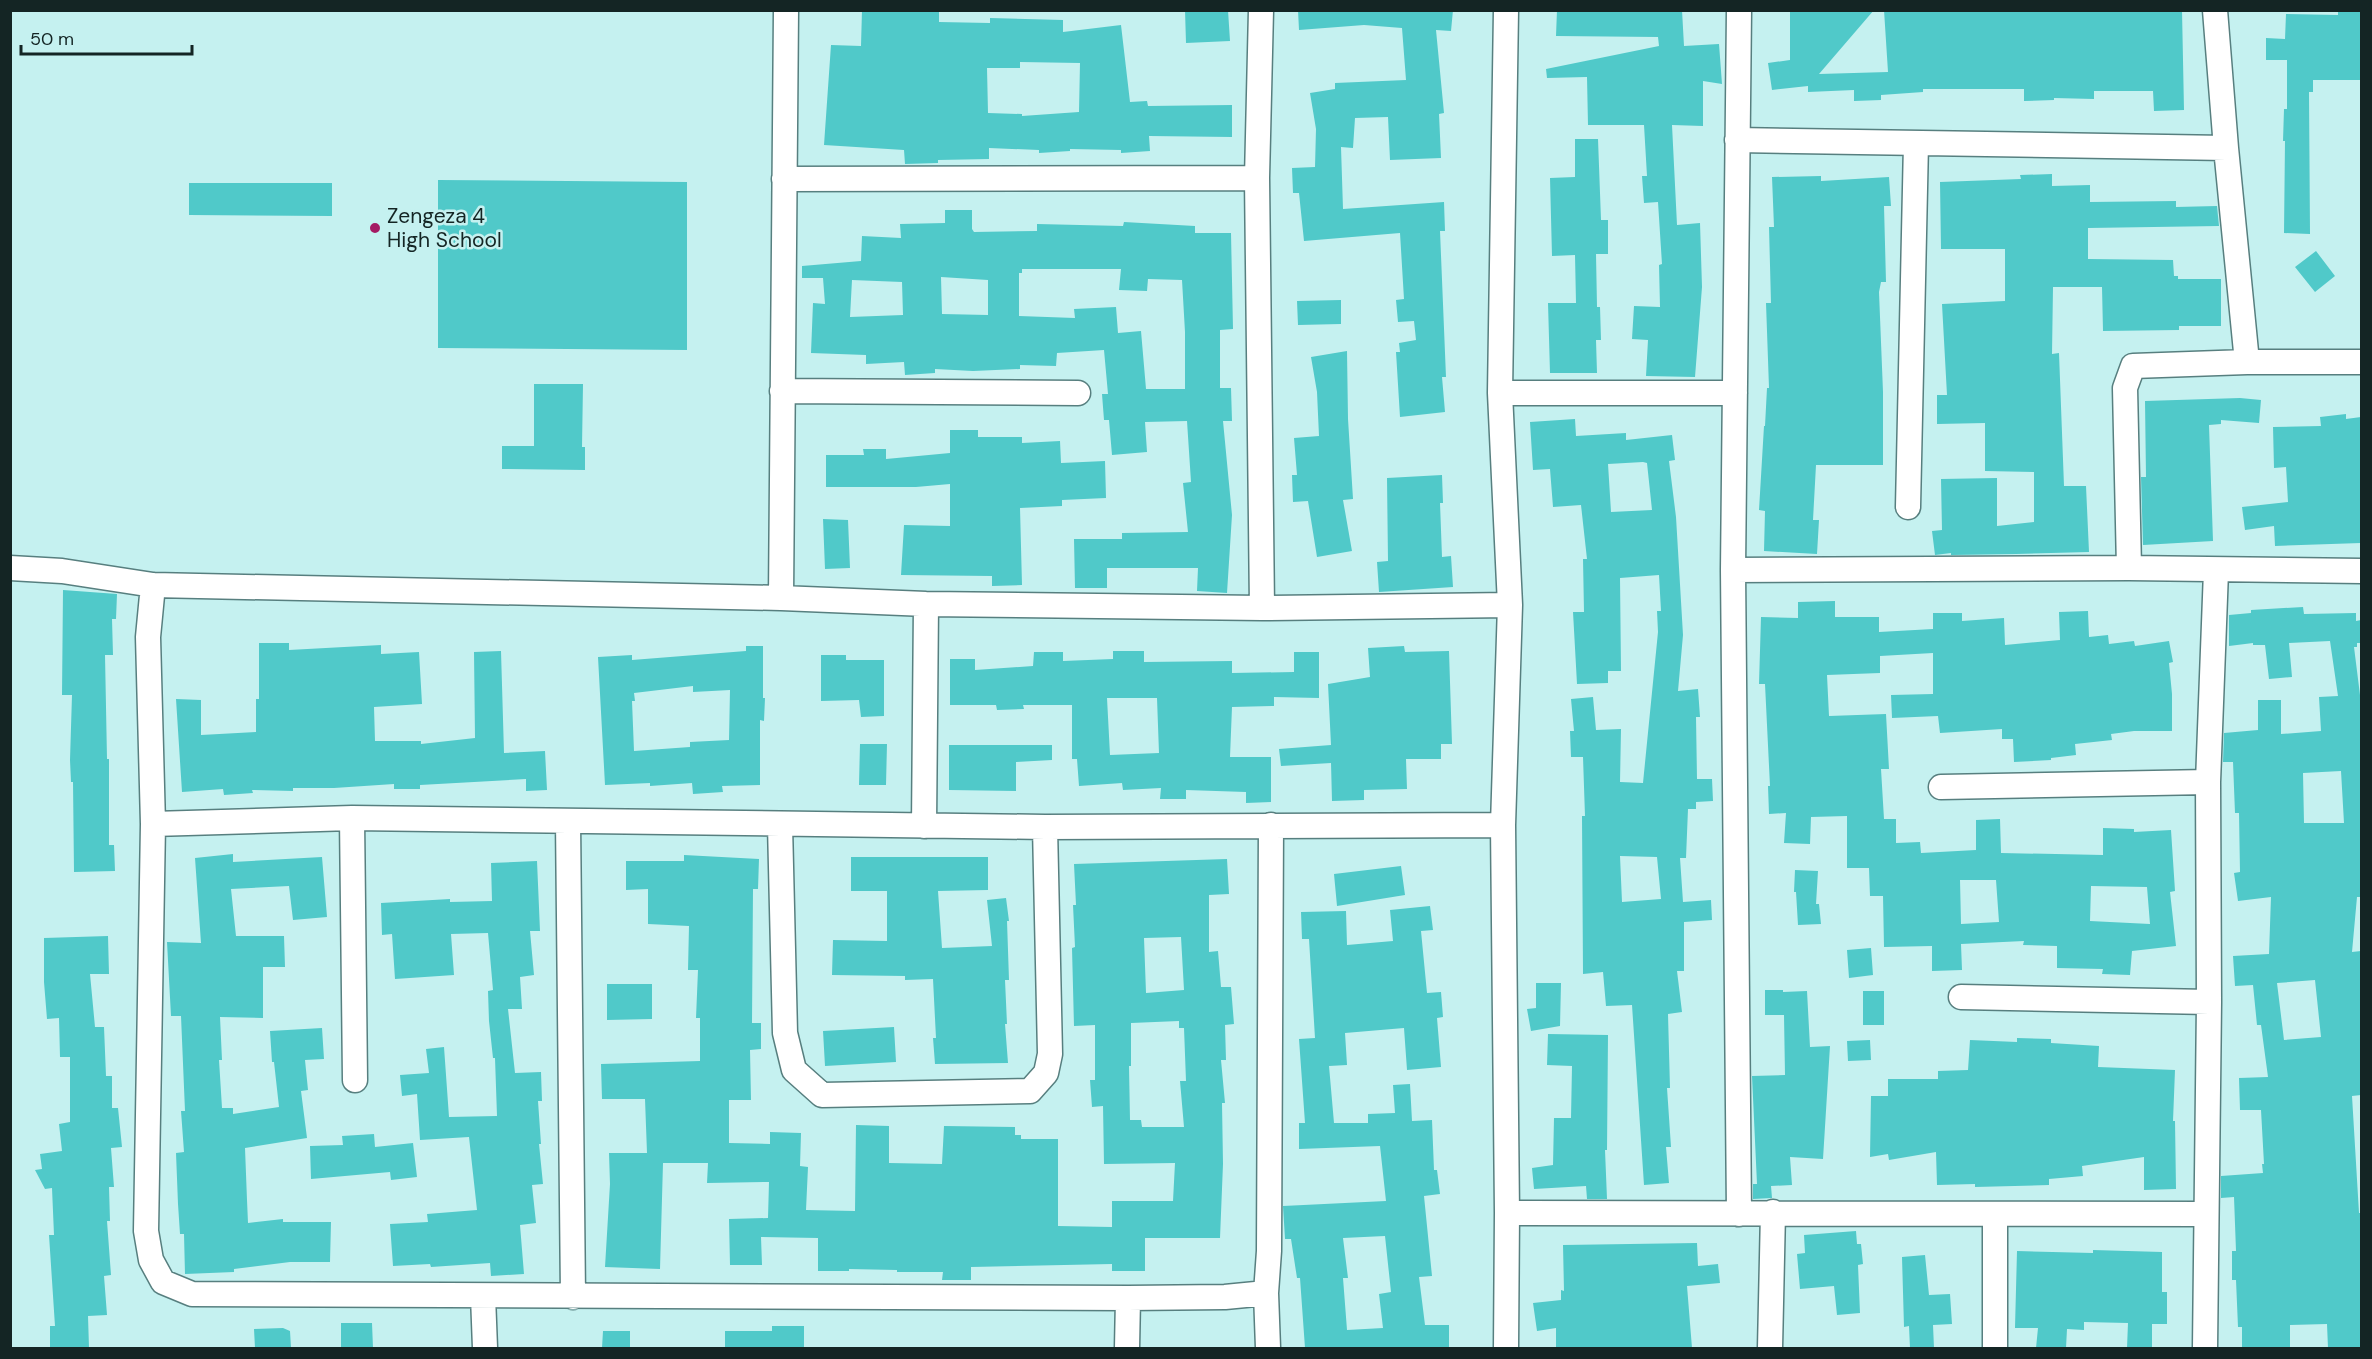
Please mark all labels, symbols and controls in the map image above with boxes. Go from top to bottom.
scale bar [21,18,192,56]
text: 50 m [30,27,74,51]
place label: Zengeza 4 High School [387,202,502,254]
marker: Zengeza 4 High School [368,221,382,235]

